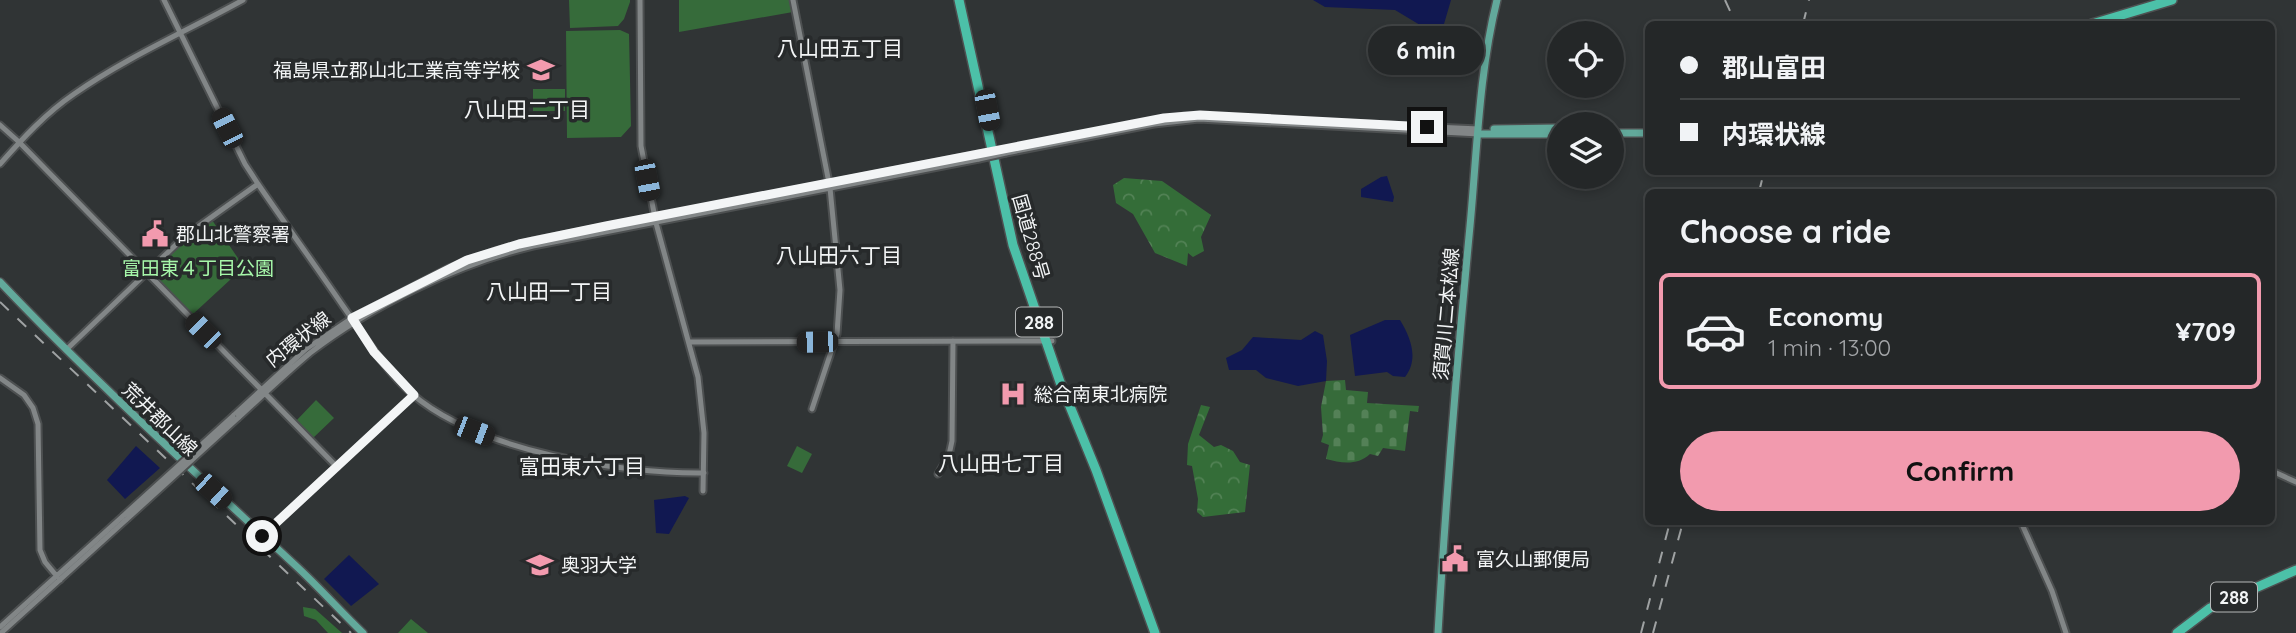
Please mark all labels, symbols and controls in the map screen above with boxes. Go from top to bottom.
map controls [1547,21,1624,189]
button: locate [1547,21,1624,98]
callout: 6 min [1369,25,1485,74]
district label: 八山田五丁目 [777,35,903,61]
text: 6 min [1396,36,1456,65]
text: 郡山富田 [1722,51,1826,84]
school or university icon: 福島県立郡山北工業高等学校 [526,55,556,85]
place label: 福島県立郡山北工業高等学校 [273,58,520,82]
car [973,87,1002,133]
district label: 八山田二丁目 [464,96,590,122]
car [209,105,246,151]
route end [1411,111,1443,143]
button: layers [1547,112,1624,189]
text: 内環状線 [1722,118,1826,151]
car [633,157,662,203]
street label: 国道288号 [1007,191,1055,283]
text: Choose a ride [1680,211,1892,251]
public building icon: 郡山北警察署 [140,219,170,249]
place label: 郡山北警察署 [176,222,290,246]
district label: 八山田六丁目 [776,242,902,268]
street label: 須賀川二本松線 [1428,247,1464,381]
park label: 富田東４丁目公園 [122,256,274,280]
district label: 八山田一丁目 [486,278,612,304]
icon: car [1684,300,1747,363]
text: Economy [1768,300,1883,333]
street label: 内環状線 [261,306,335,372]
road number: 288 [1016,308,1062,336]
car [181,309,226,353]
text: ¥709 [2175,315,2236,348]
car [796,331,839,353]
text: 1 min · 13:00 [1768,333,1891,362]
street label: 荒井郡山線 [117,377,203,461]
hospital icon: 総合南東北病院 [998,379,1028,409]
place label: 総合南東北病院 [1034,382,1167,406]
car [451,414,498,448]
button: Confirm [1680,431,2240,511]
district label: 八山田七丁目 [938,450,1064,476]
district label: 富田東六丁目 [519,453,645,479]
car [191,469,236,513]
route start [246,520,278,552]
public building icon: 富久山郵便局 [1440,544,1470,574]
place label: 富久山郵便局 [1476,547,1590,571]
school or university icon: 奥羽大学 [525,550,555,580]
place label: 奥羽大学 [561,553,637,577]
road number: 288 [2211,582,2257,612]

